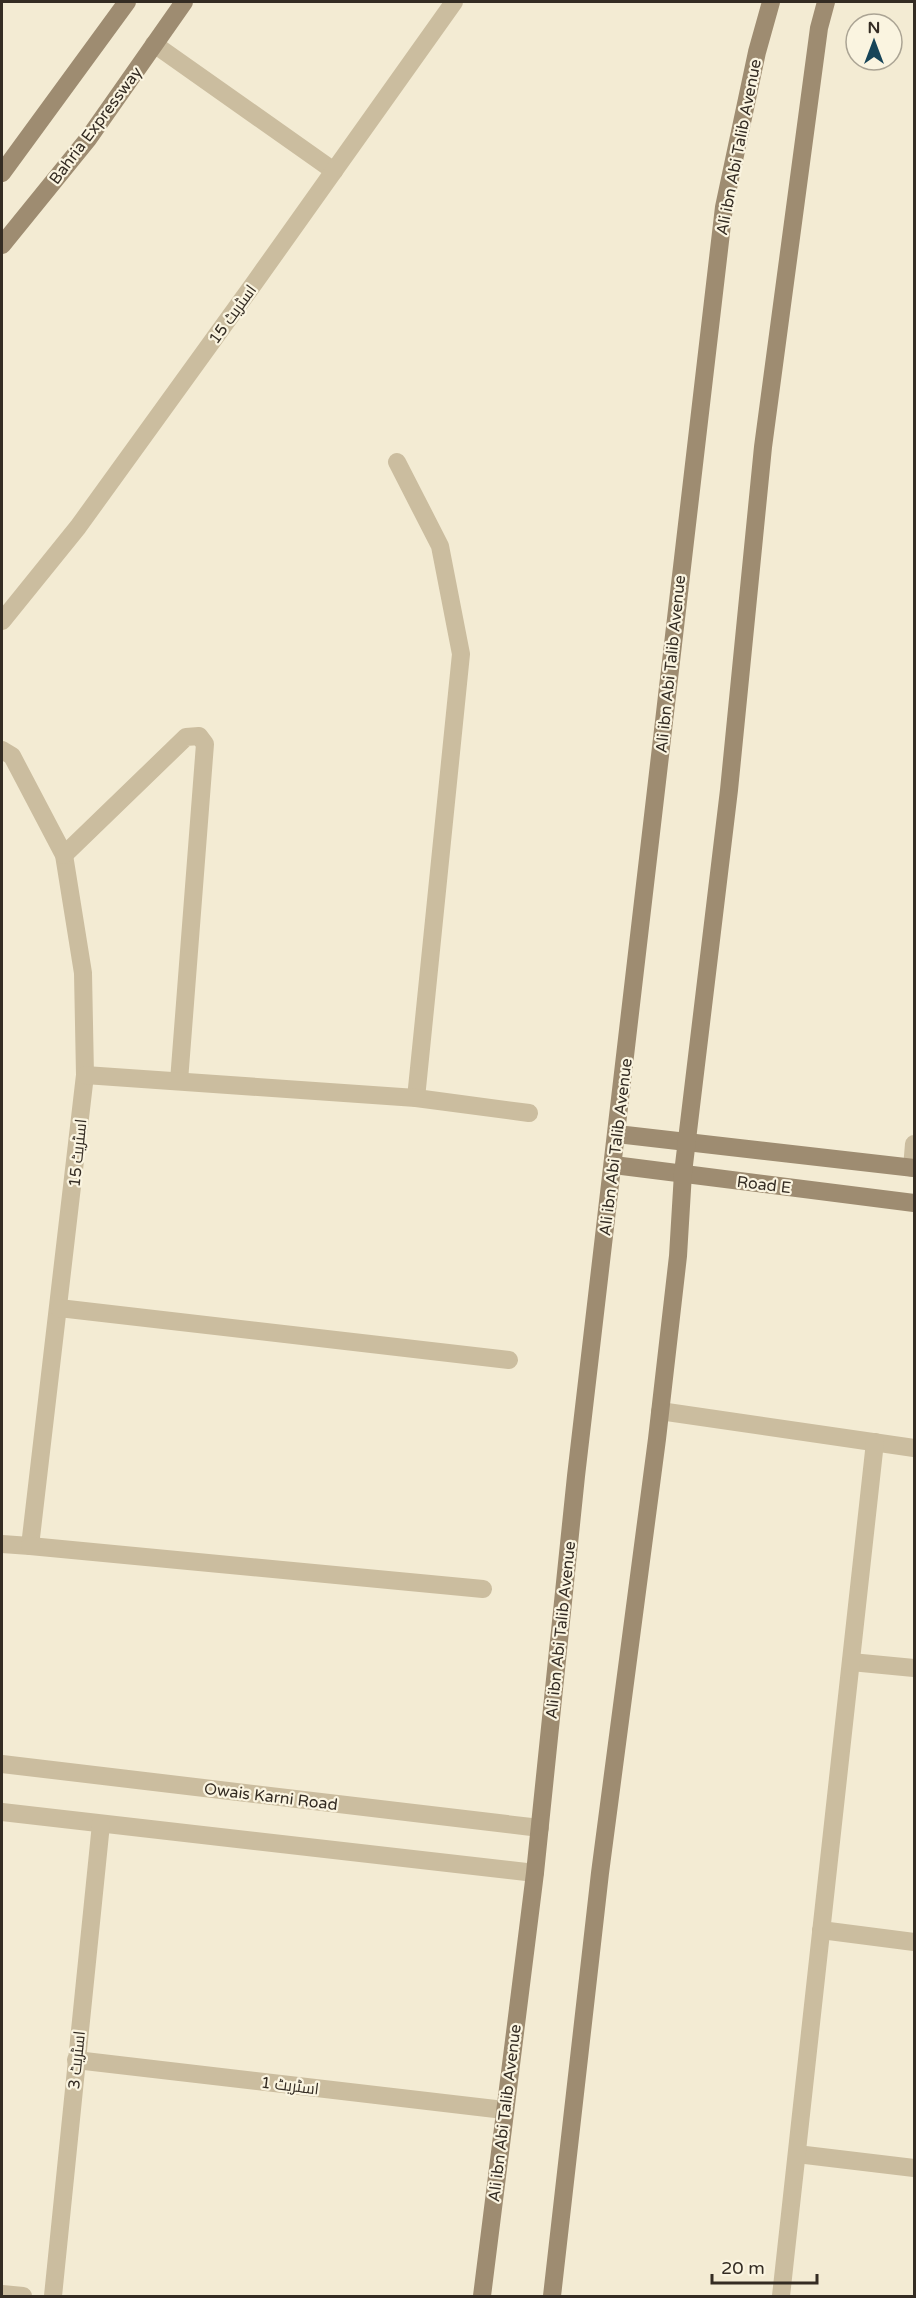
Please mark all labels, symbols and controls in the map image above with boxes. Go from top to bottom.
north arrow [844,12,904,72]
text: N [868,18,880,38]
street label: Ali ibn Abi Talib Avenue [712,57,766,237]
street label: Bahria Expressway [45,62,147,188]
street label: اسٹریٹ 15 [205,281,261,348]
street label: Ali ibn Abi Talib Avenue [652,574,690,754]
street label: Ali ibn Abi Talib Avenue [595,1057,637,1237]
street label: اسٹریٹ 15 [64,1118,92,1188]
street label: Road E [736,1172,792,1198]
street label: Ali ibn Abi Talib Avenue [542,1540,580,1720]
street label: Owais Karni Road [203,1779,339,1815]
street label: Ali ibn Abi Talib Avenue [484,2023,526,2203]
street label: اسٹریٹ 3 [64,2030,90,2090]
street label: اسٹریٹ 1 [260,2072,320,2099]
scale bar [712,2247,817,2285]
text: 20 m [721,2257,765,2279]

